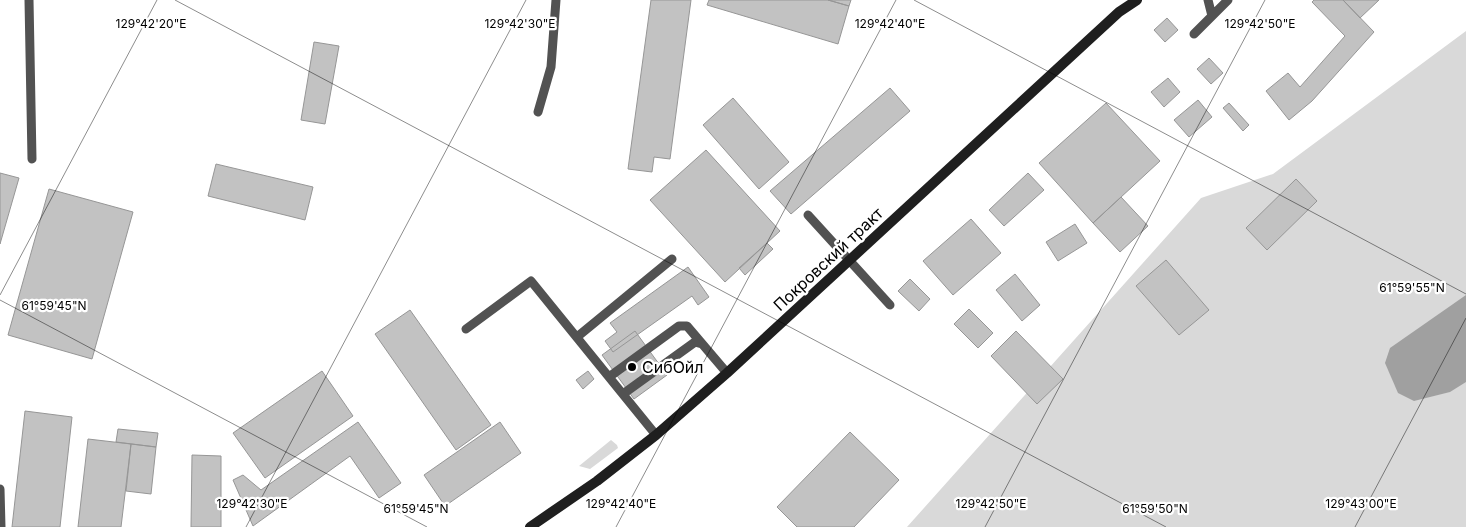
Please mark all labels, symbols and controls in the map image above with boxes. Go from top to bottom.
text: 129°42'20"E [116,16,186,31]
text: 129°42'30"E [484,16,556,31]
text: 129°42'40"E [855,16,925,31]
text: 129°42'50"E [1225,16,1295,31]
street label: Покровский тракт [769,203,887,315]
text: 61°59'55"N [1379,280,1445,295]
text: 61°59'45"N [21,298,87,313]
place label: СибОйл [642,357,704,377]
marker: СибОйл [626,361,638,373]
text: 129°42'30"E [216,496,288,511]
text: 129°42'40"E [586,496,656,511]
text: 129°42'50"E [956,496,1026,511]
text: 129°43'00"E [1325,496,1397,511]
text: 61°59'45"N [383,501,449,516]
text: 61°59'50"N [1122,501,1188,516]

